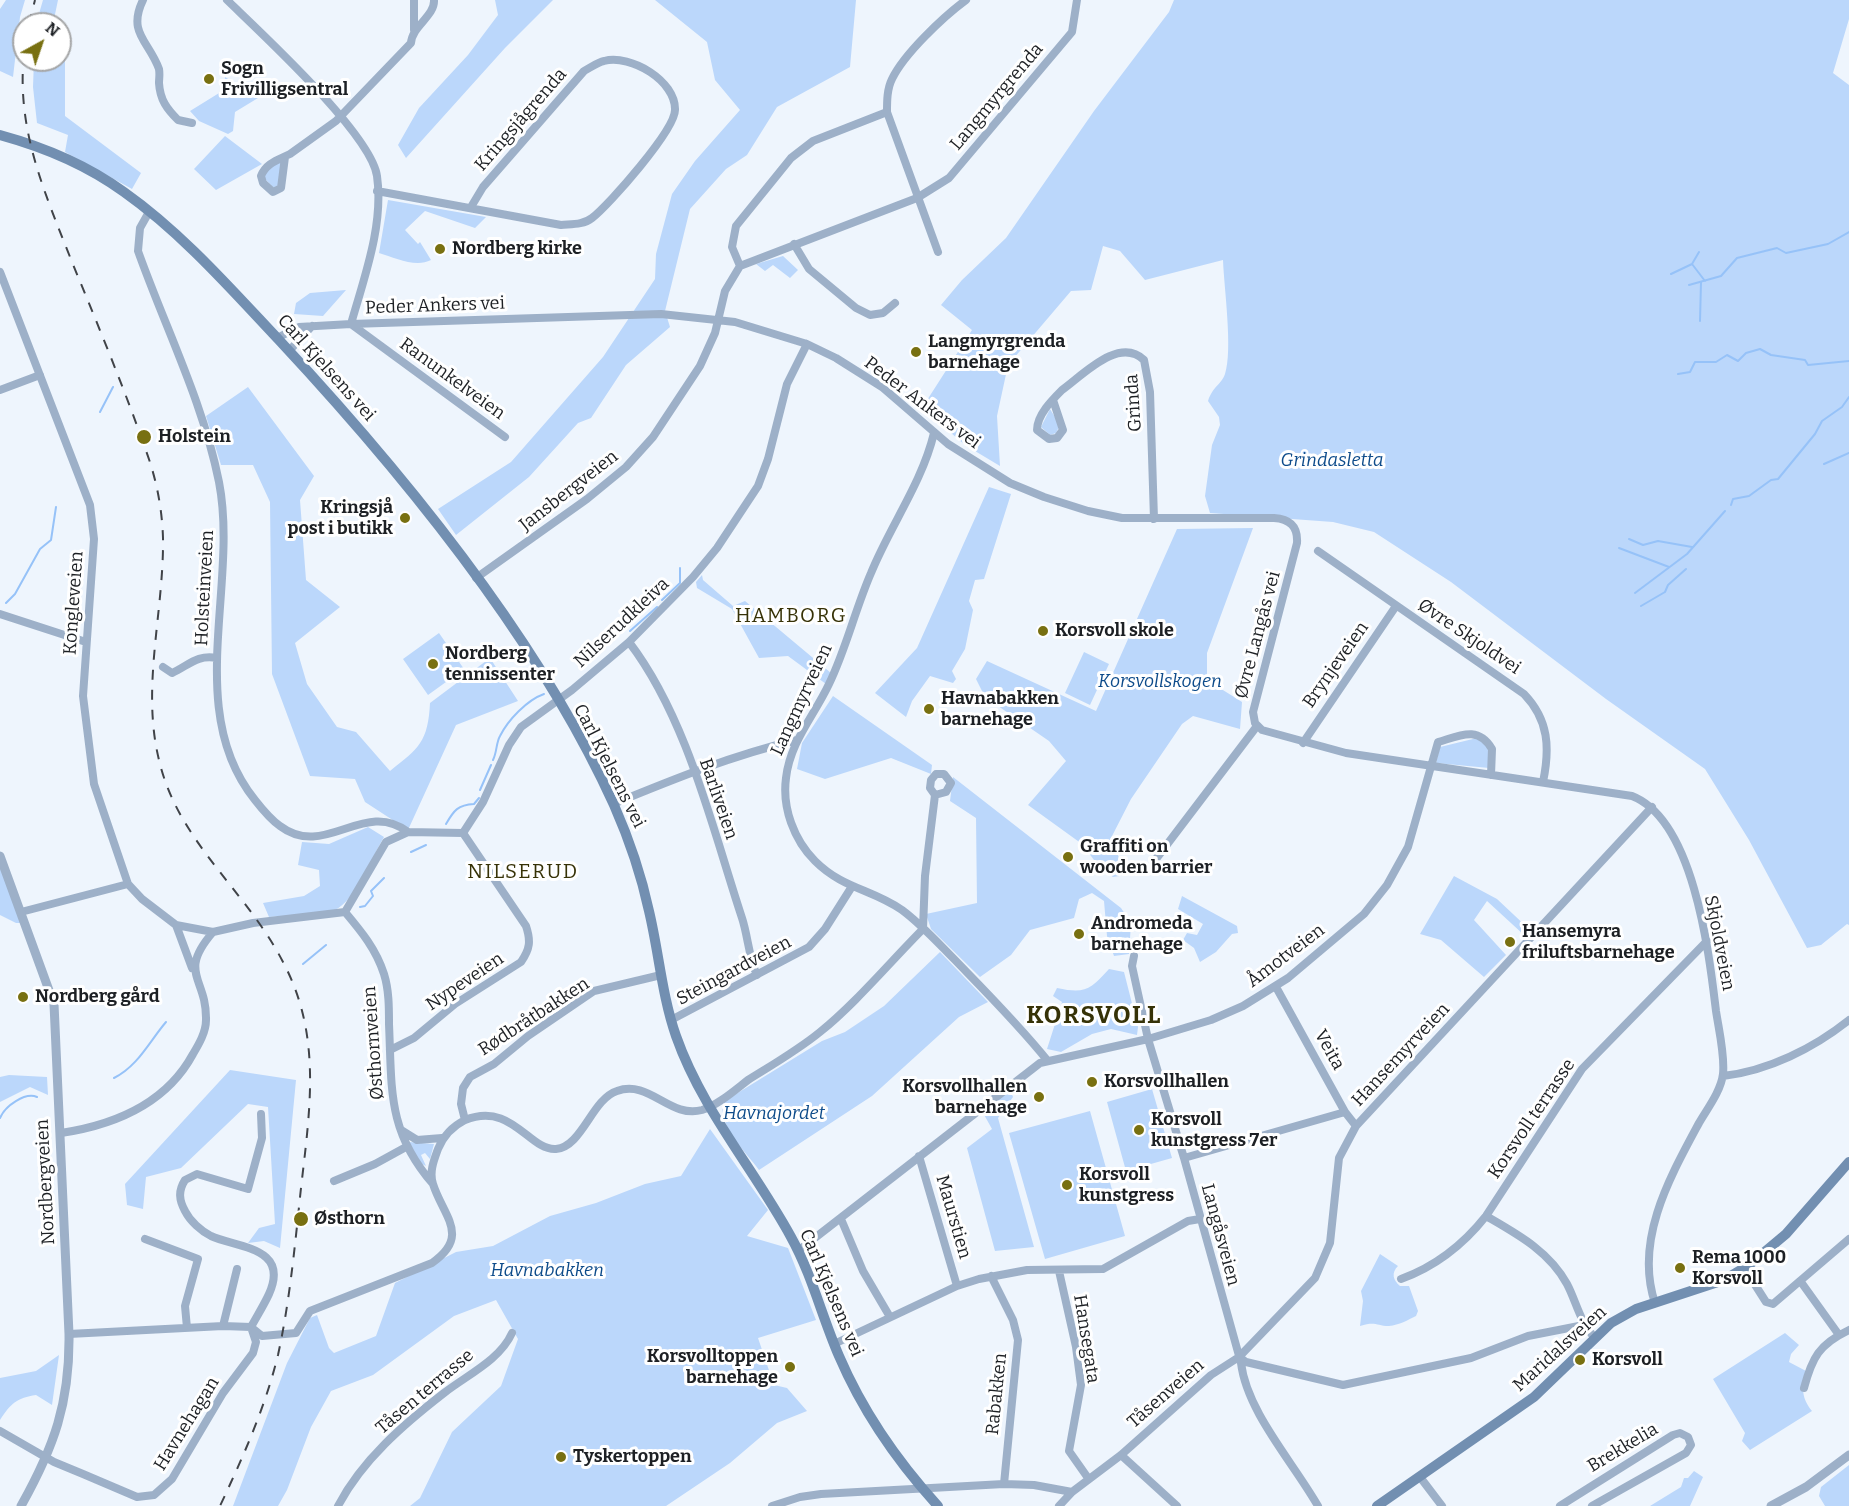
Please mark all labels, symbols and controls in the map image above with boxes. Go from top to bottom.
north arrow [12,12,72,72]
text: N [42,18,63,41]
street label: Langmyrgrenda [946,39,1048,155]
place label: Sogn Frivilligsentral [221,58,348,100]
street label: Kringsjågrenda [471,64,571,176]
marker: Sogn Frivilligsentral [202,72,216,86]
place label: Nordberg kirke [452,238,582,260]
marker: Nordberg kirke [433,242,447,256]
street label: Peder Ankers vei [365,293,505,319]
street label: Carl Kjelsens vei [272,310,380,426]
place label: Langmyrgrenda barnehage [928,331,1065,374]
street label: Ranunkelveien [395,333,509,425]
marker: Langmyrgrenda barnehage [909,345,923,359]
street label: Peder Ankers vei [860,352,984,454]
street label: Grinda [1121,373,1147,433]
place label: Holstein [158,426,231,448]
marker: Holstein [135,428,153,446]
street label: Jansbergveien [516,446,622,536]
park label: Grindasletta [1281,450,1383,472]
place label: Kringsjå post i butikk [287,497,393,540]
marker: Kringsjå post i butikk [398,511,412,525]
street label: Holsteinveien [191,529,219,647]
street label: Kongleveien [60,550,88,656]
street label: Øvre Langås vei [1231,569,1285,701]
street label: Nilserudkleiva [570,574,674,672]
street label: Øvre Skjoldvei [1414,595,1524,679]
district label: HAMBORG [735,604,847,628]
street label: Brynjeveien [1298,618,1374,712]
place label: Korsvoll skole [1055,620,1174,642]
marker: Korsvoll skole [1036,624,1050,638]
street label: Langmyrveien [767,641,837,759]
place label: Nordberg tennissenter [445,643,555,686]
marker: Nordberg tennissenter [426,657,440,671]
park label: Korsvollskogen [1098,671,1222,693]
place label: Havnabakken barnehage [941,688,1059,730]
street label: Carl Kjelsens vei [568,700,650,832]
marker: Havnabakken barnehage [922,702,936,716]
street label: Barliveien [694,756,742,842]
place label: Graffiti on wooden barrier [1080,836,1213,878]
marker: Graffiti on wooden barrier [1061,850,1075,864]
district label: NILSERUD [467,860,579,884]
street label: Skjoldveien [1699,893,1739,993]
place label: Andromeda barnehage [1091,913,1193,956]
street label: Åmotveien [1243,920,1329,992]
place label: Hansemyra friluftsbarnehage [1522,921,1675,964]
marker: Andromeda barnehage [1072,927,1086,941]
street label: Steingardveien [673,932,795,1010]
marker: Hansemyra friluftsbarnehage [1503,935,1517,949]
street label: Nypeveien [422,948,508,1016]
street label: Rødbråtbakken [475,973,593,1061]
street label: Østhornveien [359,985,389,1101]
place label: Nordberg gård [35,986,160,1008]
marker: Nordberg gård [16,990,30,1004]
street label: Hansemyrveien [1348,999,1454,1111]
district label: KORSVOLL [1026,1002,1162,1030]
street label: Veita [1309,1026,1349,1074]
street label: Korsvoll terrasse [1484,1055,1580,1183]
place label: Korsvollhallen [1104,1071,1229,1093]
marker: Korsvollhallen [1085,1075,1099,1089]
place label: Korsvollhallen barnehage [902,1076,1027,1118]
marker: Korsvollhallen barnehage [1032,1090,1046,1104]
park label: Havnajordet [723,1103,825,1125]
place label: Korsvoll kunstgress 7er [1151,1109,1277,1152]
street label: Nordbergveien [32,1119,60,1245]
marker: Korsvoll kunstgress 7er [1132,1123,1146,1137]
place label: Korsvoll kunstgress [1079,1164,1174,1206]
street label: Maurstien [931,1173,975,1261]
marker: Korsvoll kunstgress [1060,1178,1074,1192]
street label: Langåsveien [1196,1182,1244,1288]
place label: Østhorn [314,1208,385,1230]
marker: Østhorn [292,1210,310,1228]
street label: Carl Kjelsens vei [794,1226,868,1360]
place label: Rema 1000 Korsvoll [1692,1247,1786,1290]
park label: Havnabakken [490,1260,604,1282]
marker: Rema 1000 Korsvoll [1673,1261,1687,1275]
street label: Hansegata [1068,1293,1104,1385]
street label: Maridalsveien [1509,1301,1611,1397]
street label: Tåsen terrasse [372,1345,478,1439]
place label: Korsvolltoppen barnehage [647,1346,778,1388]
place label: Korsvoll [1592,1349,1663,1371]
street label: Rabakken [982,1352,1012,1436]
marker: Korsvoll [1573,1353,1587,1367]
street label: Tåsenveien [1123,1355,1209,1433]
marker: Korsvolltoppen barnehage [783,1360,797,1374]
street label: Havnehagan [150,1373,224,1475]
street label: Brekkelia [1584,1419,1662,1477]
place label: Tyskertoppen [573,1446,692,1468]
marker: Tyskertoppen [554,1450,568,1464]

